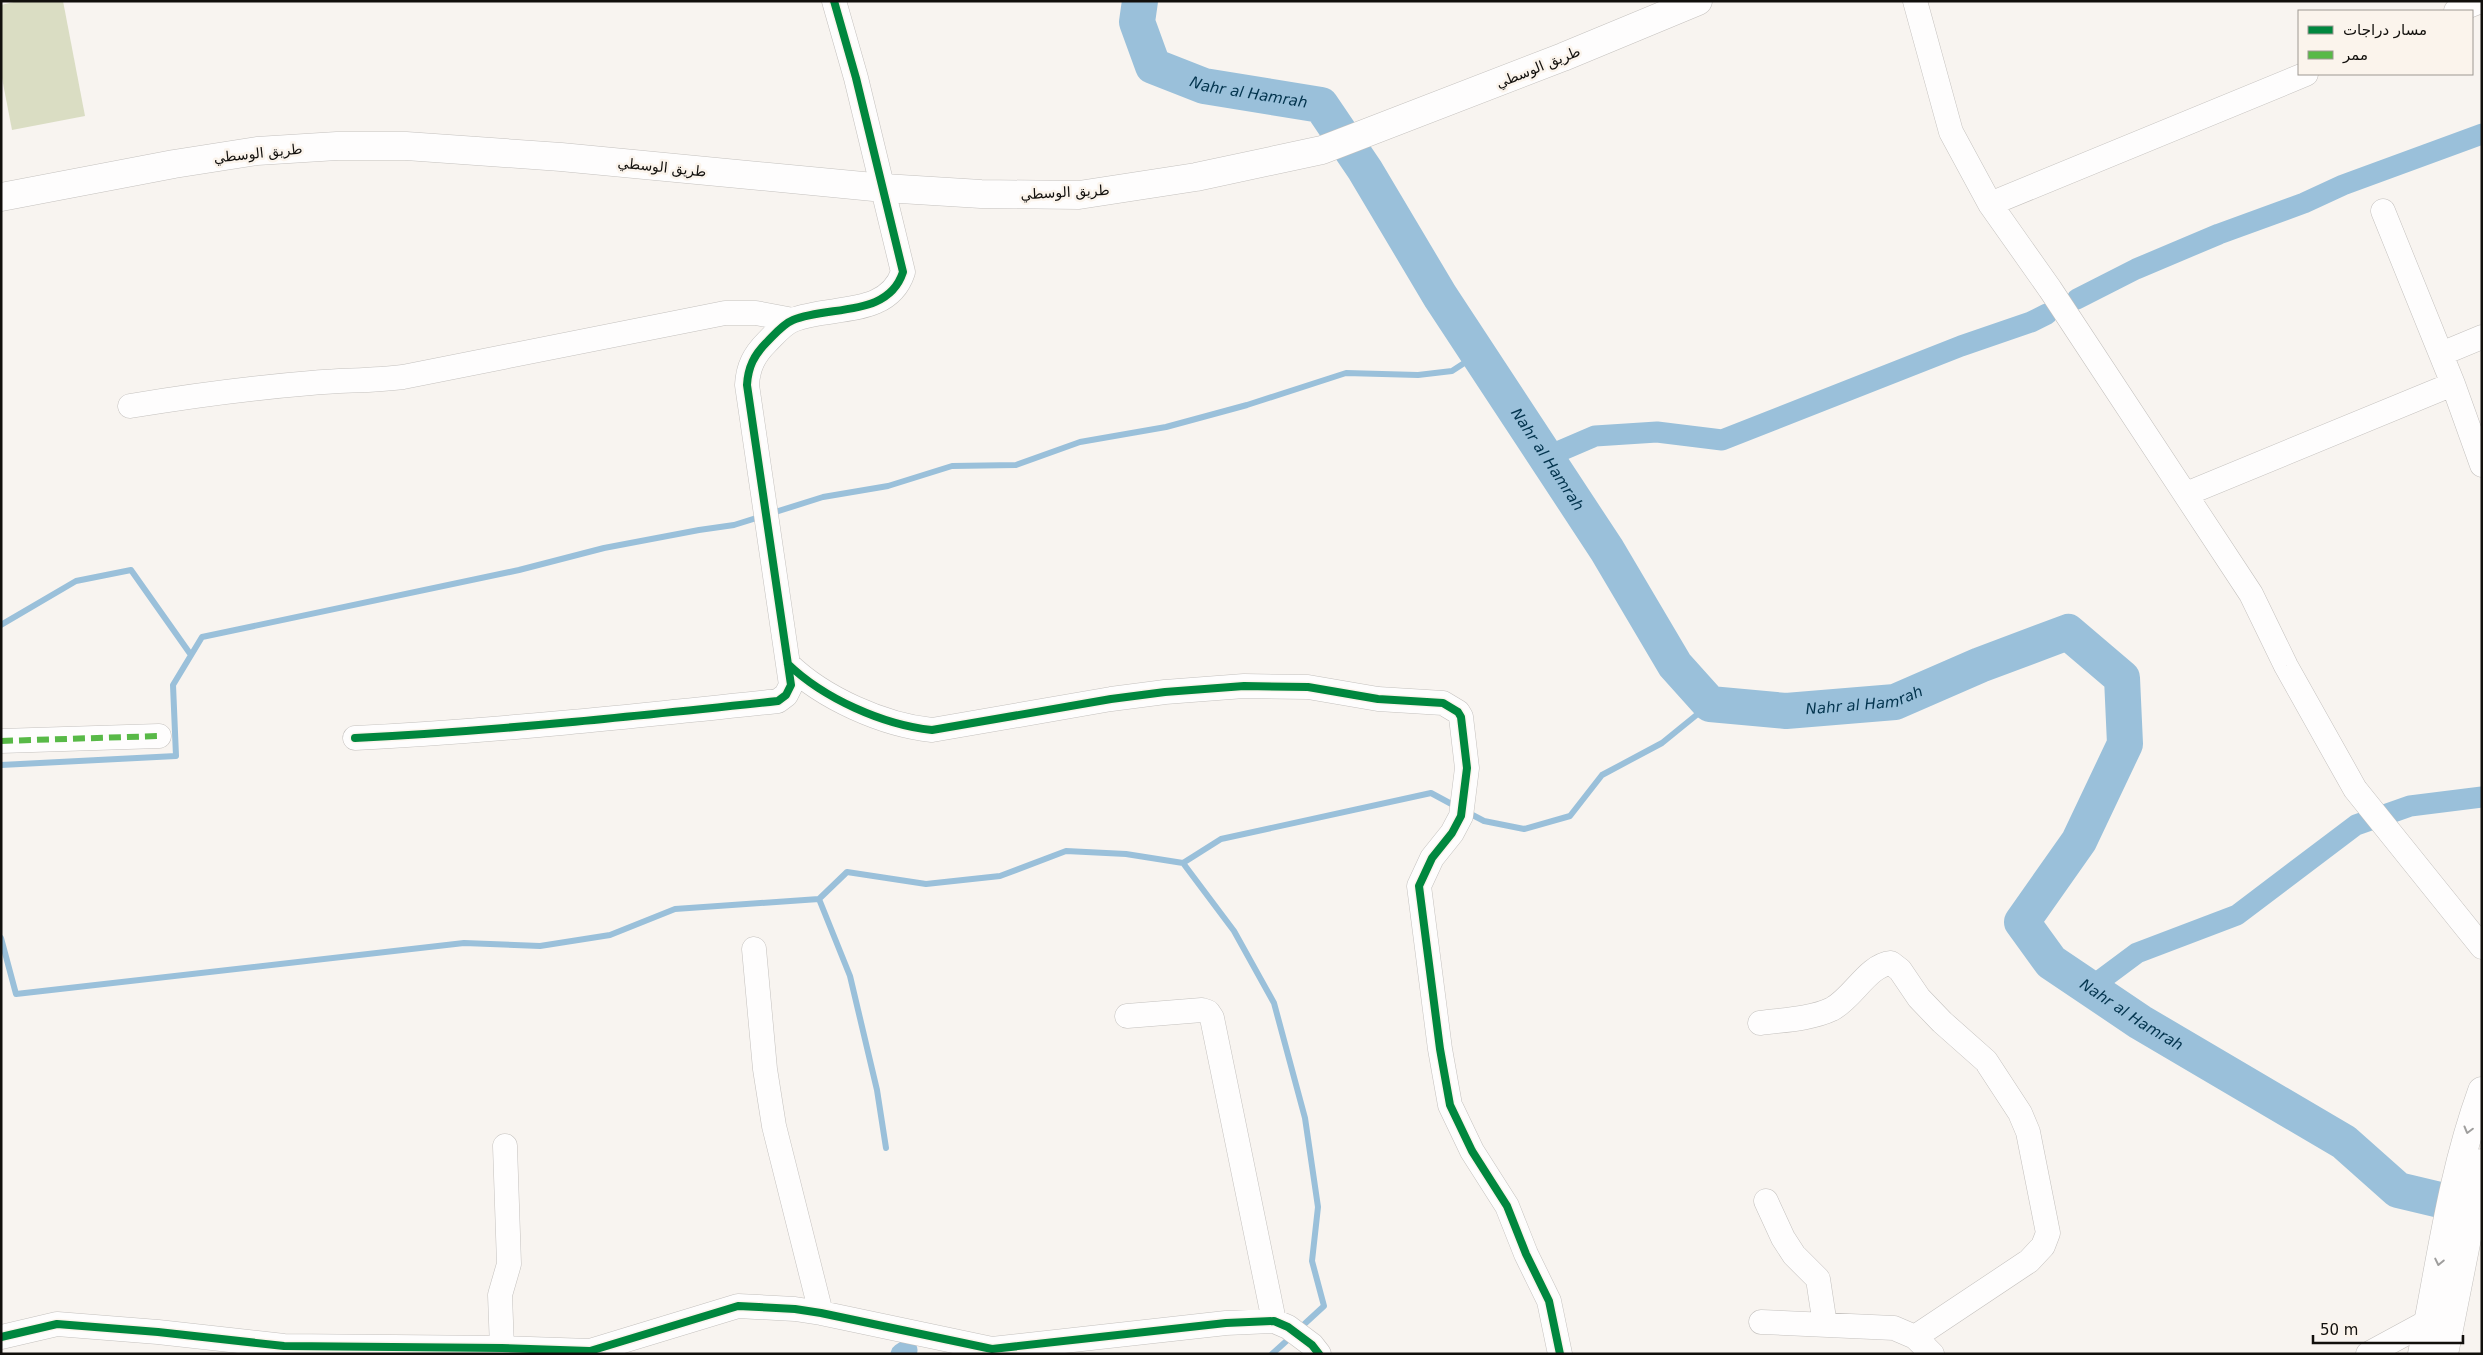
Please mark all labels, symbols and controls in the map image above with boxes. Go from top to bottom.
legend [2298,10,2473,75]
text: مسار دراجات [2343,21,2427,39]
street label: طريق الوسطي [1494,43,1583,92]
text: ممر [2342,46,2368,64]
water label: Nahr al Hamrah [1187,72,1309,112]
street label: طريق الوسطي [213,140,303,167]
street label: طريق الوسطي [617,154,707,181]
street label: طريق الوسطي [1020,182,1110,203]
water label: Nahr al Hamrah [1507,405,1588,514]
water label: Nahr al Hamrah [1805,682,1926,718]
water label: Nahr al Hamrah [2077,975,2186,1054]
one-way arrow [2464,1126,2474,1134]
one-way arrow [2434,1258,2445,1267]
scale bar [2313,1312,2463,1344]
text: 50 m [2320,1321,2358,1339]

